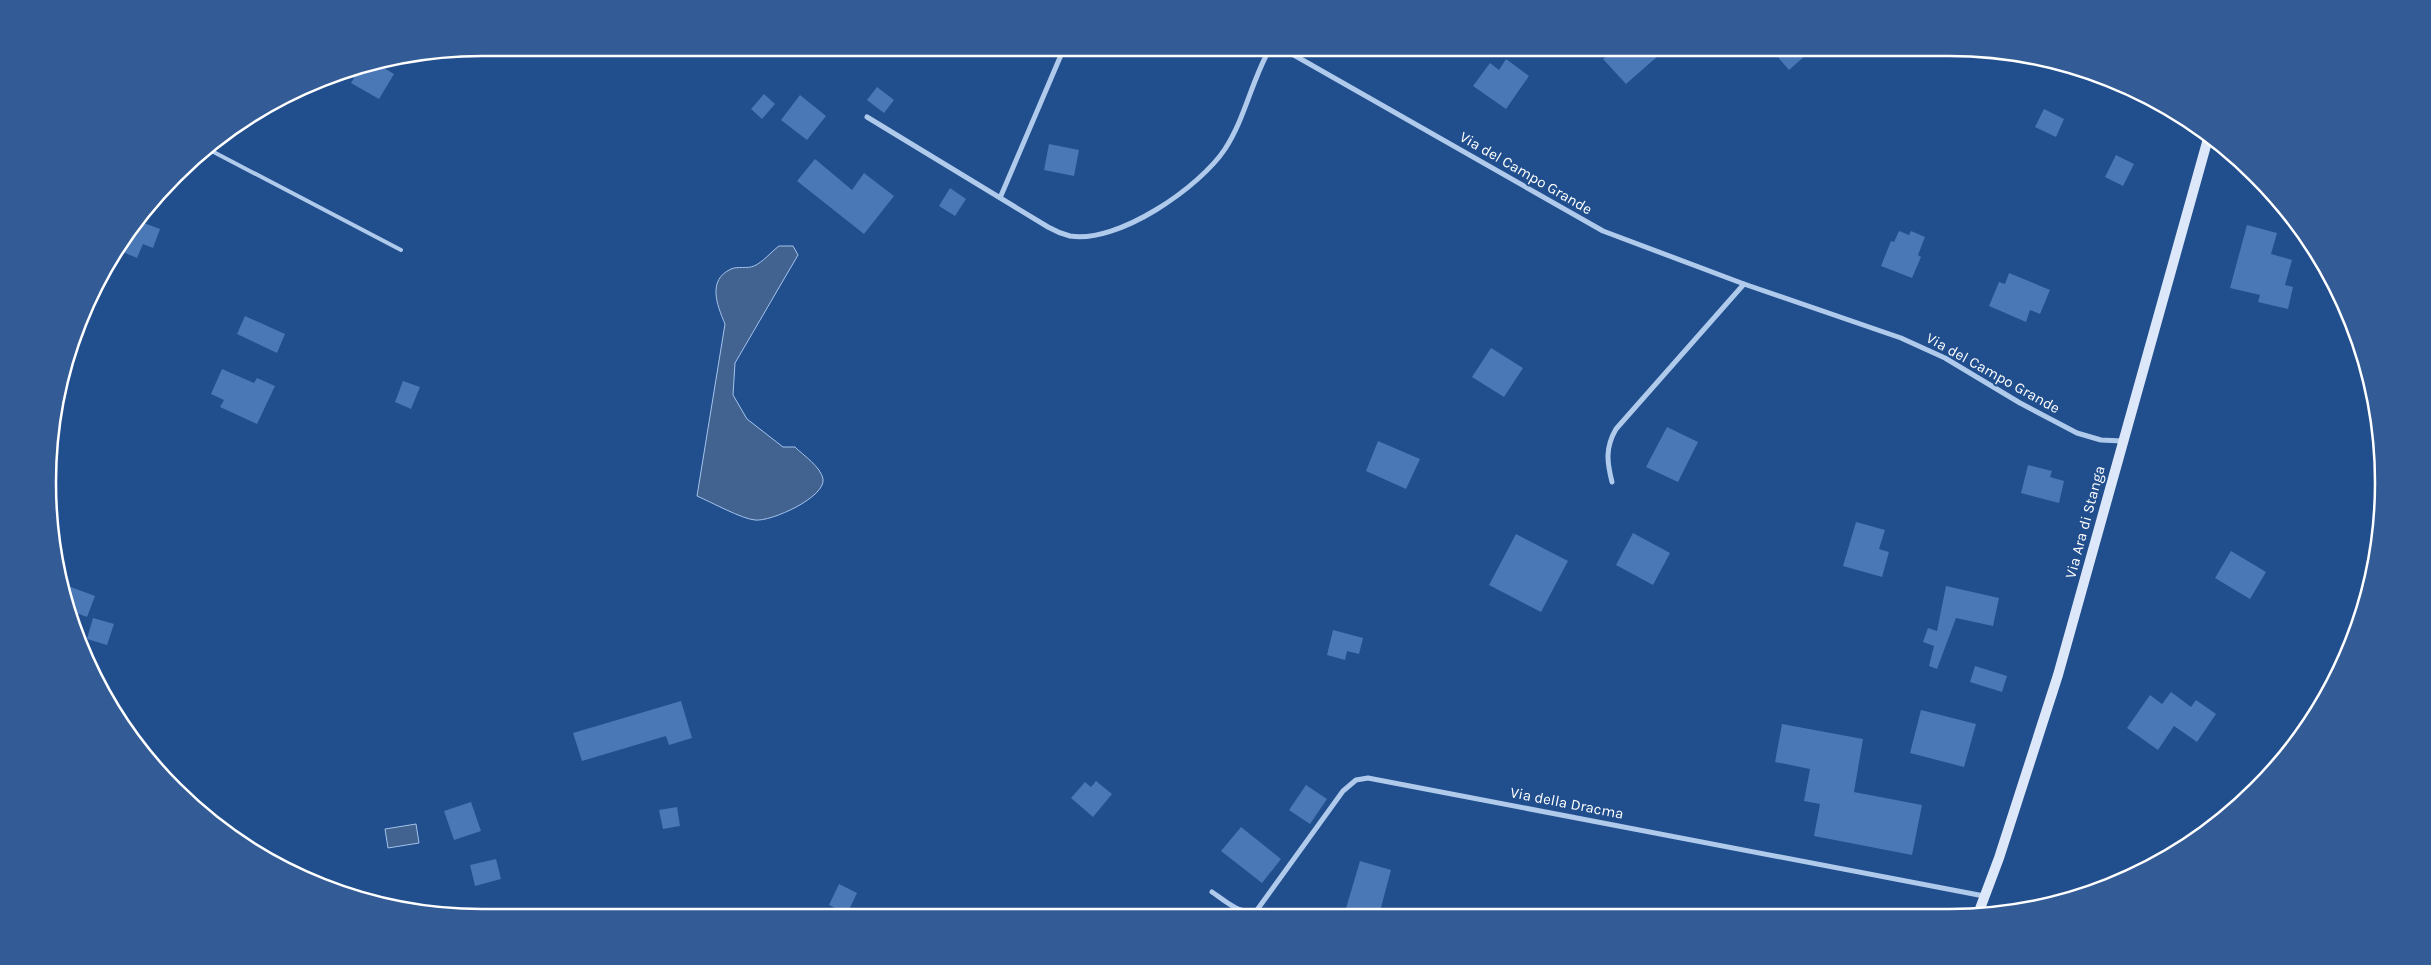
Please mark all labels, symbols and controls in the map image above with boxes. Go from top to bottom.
street label: Via del Campo Grande [1457,128,1595,218]
street label: Via del Campo Grande [1923,329,2063,417]
street label: Via Ara di Stanga [2061,464,2109,580]
street label: Via della Dracma [1509,783,1625,823]

